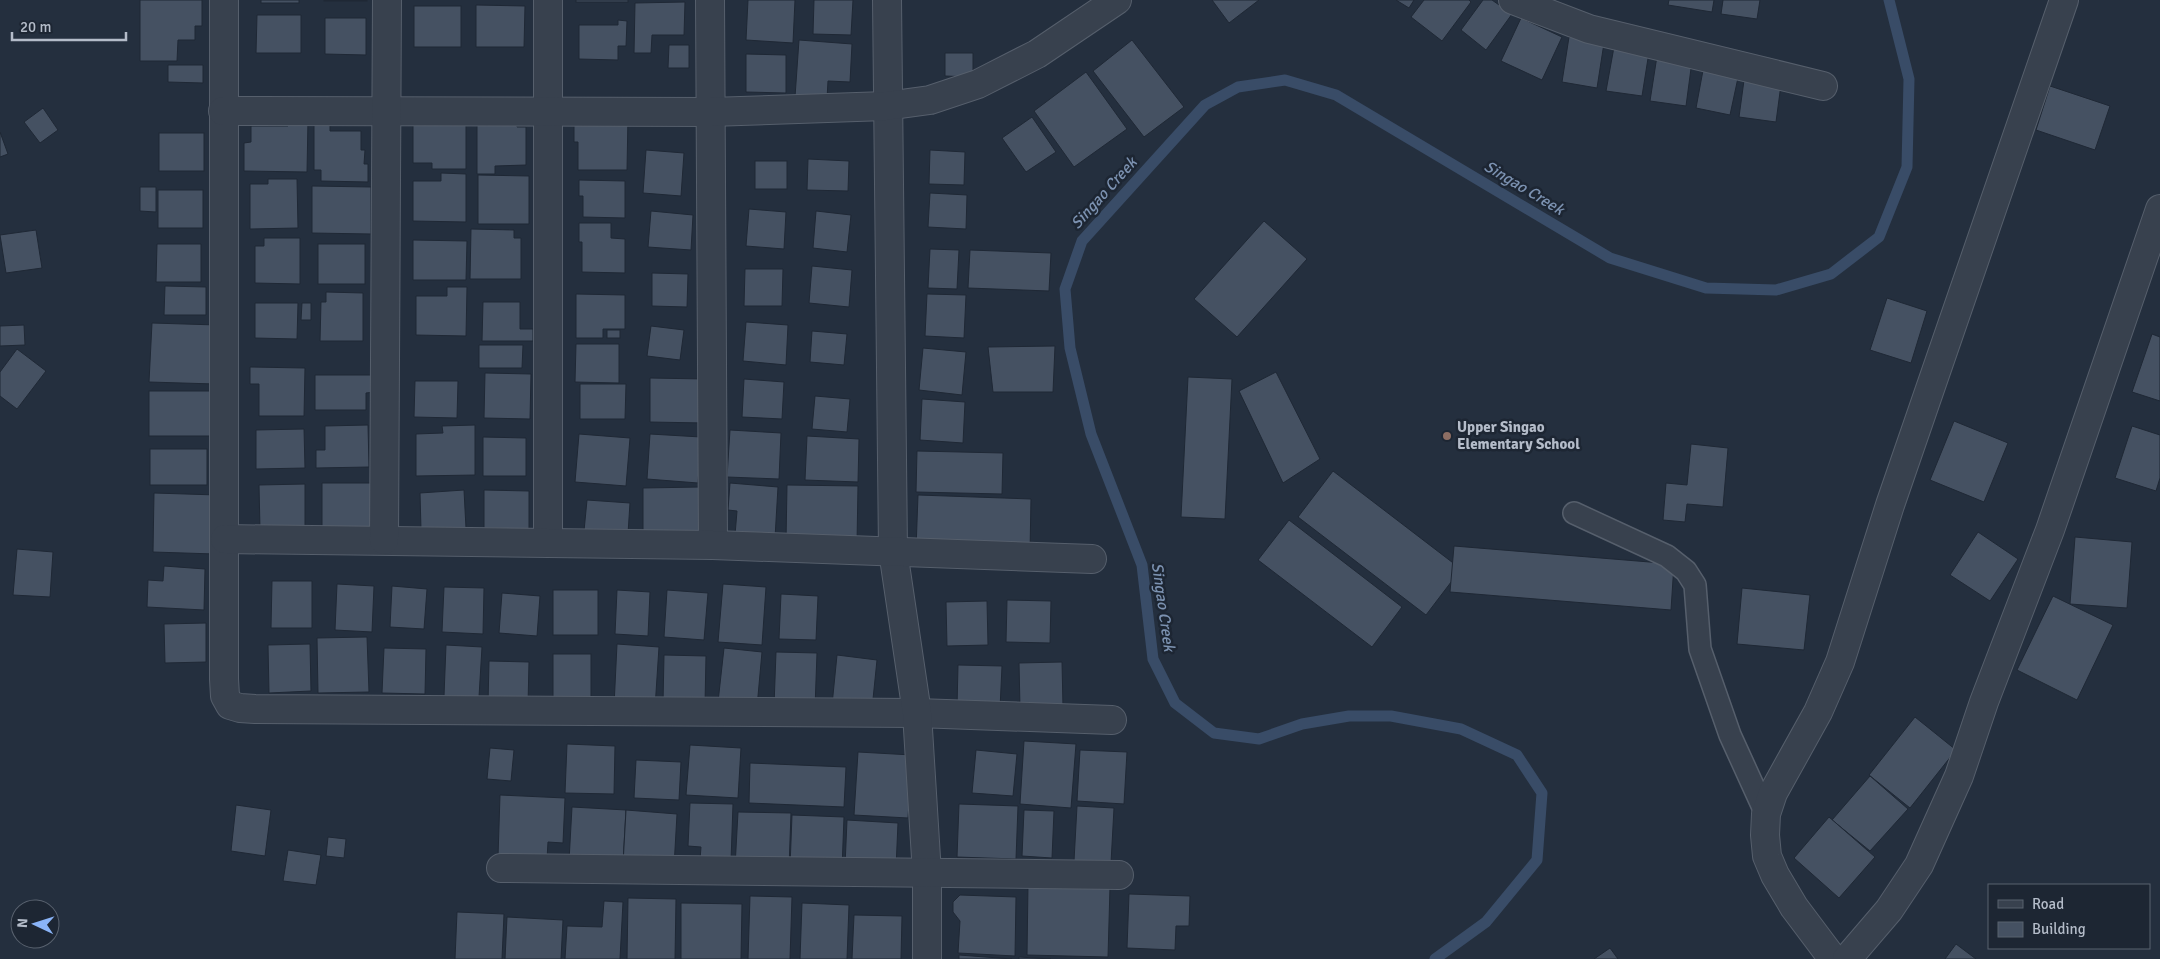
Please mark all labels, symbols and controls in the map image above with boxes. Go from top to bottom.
scale bar [12,10,126,42]
text: 20 m [20,18,51,36]
water label: Singao Creek [1067,152,1143,233]
water label: Singao Creek [1480,156,1569,221]
place label: Upper Singao Elementary School [1457,418,1580,453]
marker: Upper Singao Elementary School [1441,430,1453,442]
water label: Singao Creek [1147,561,1179,655]
legend [1988,884,2150,949]
text: Road [2032,895,2064,913]
north arrow [10,899,60,949]
text: N [14,918,31,929]
text: Building [2032,920,2086,938]

